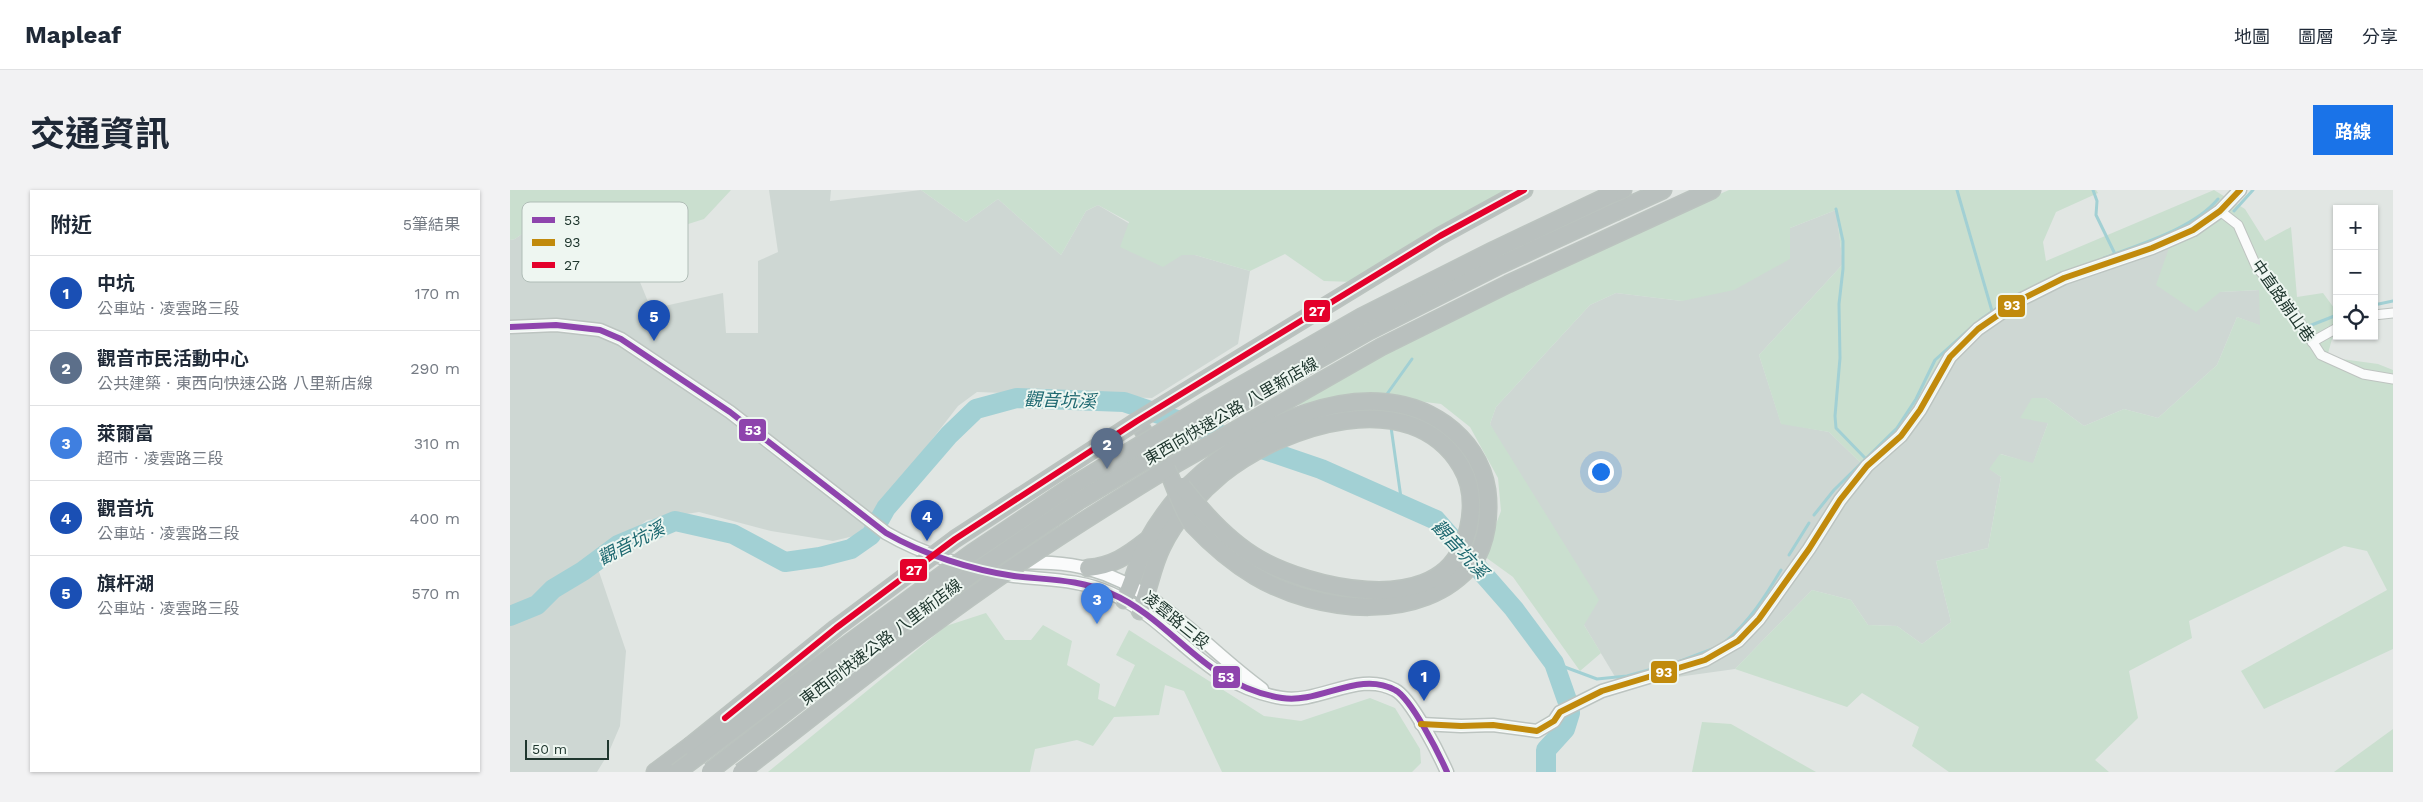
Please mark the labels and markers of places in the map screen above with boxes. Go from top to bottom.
pin: 5 [638,300,670,341]
pin: 2 [1091,428,1123,469]
pin: 4 [911,500,943,541]
pin: 3 [1081,583,1113,624]
pin: 1 [1408,660,1440,701]

